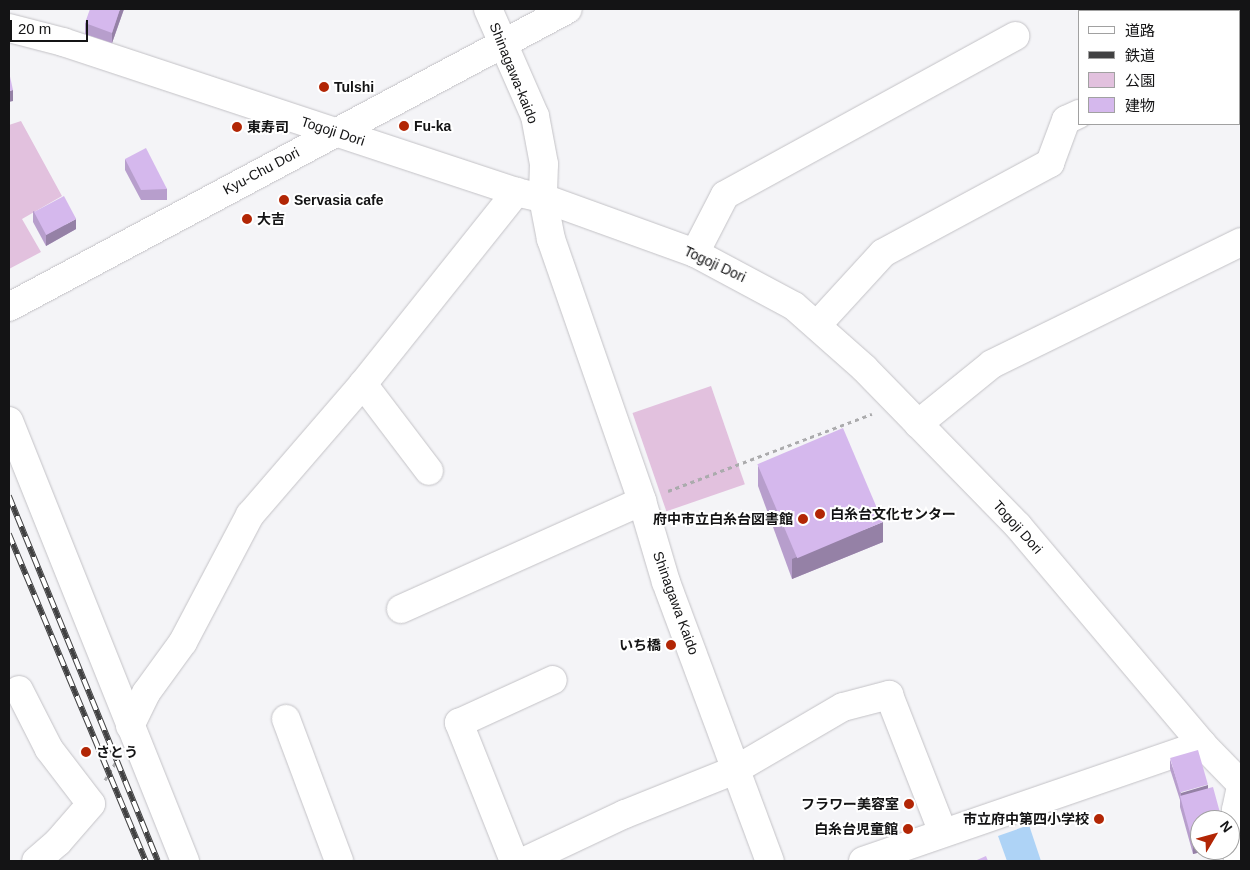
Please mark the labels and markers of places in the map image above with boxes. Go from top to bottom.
place label: Tulshi [334,79,374,95]
marker: Tulshi [318,81,330,93]
place label: Fu-ka [414,118,451,134]
place label: 東寿司 [247,119,289,135]
marker: Fu-ka [398,120,410,132]
marker: 東寿司 [231,121,243,133]
place label: Servasia cafe [294,192,384,208]
marker: Servasia cafe [278,194,290,206]
place label: 大吉 [257,211,285,227]
marker: 大吉 [241,213,253,225]
place label: 白糸台文化センター [830,506,956,522]
marker: 白糸台文化センター [814,508,826,520]
place label: 府中市立白糸台図書館 [653,511,793,527]
marker: 府中市立白糸台図書館 [797,513,809,525]
place label: いち橋 [619,637,661,653]
marker: いち橋 [665,639,677,651]
place label: さとう [96,744,138,760]
marker: さとう [80,746,92,758]
place label: フラワー美容室 [801,796,899,812]
marker: フラワー美容室 [903,798,915,810]
place label: 市立府中第四小学校 [963,811,1089,827]
marker: 市立府中第四小学校 [1093,813,1105,825]
place label: 白糸台児童館 [814,821,898,837]
marker: 白糸台児童館 [902,823,914,835]

